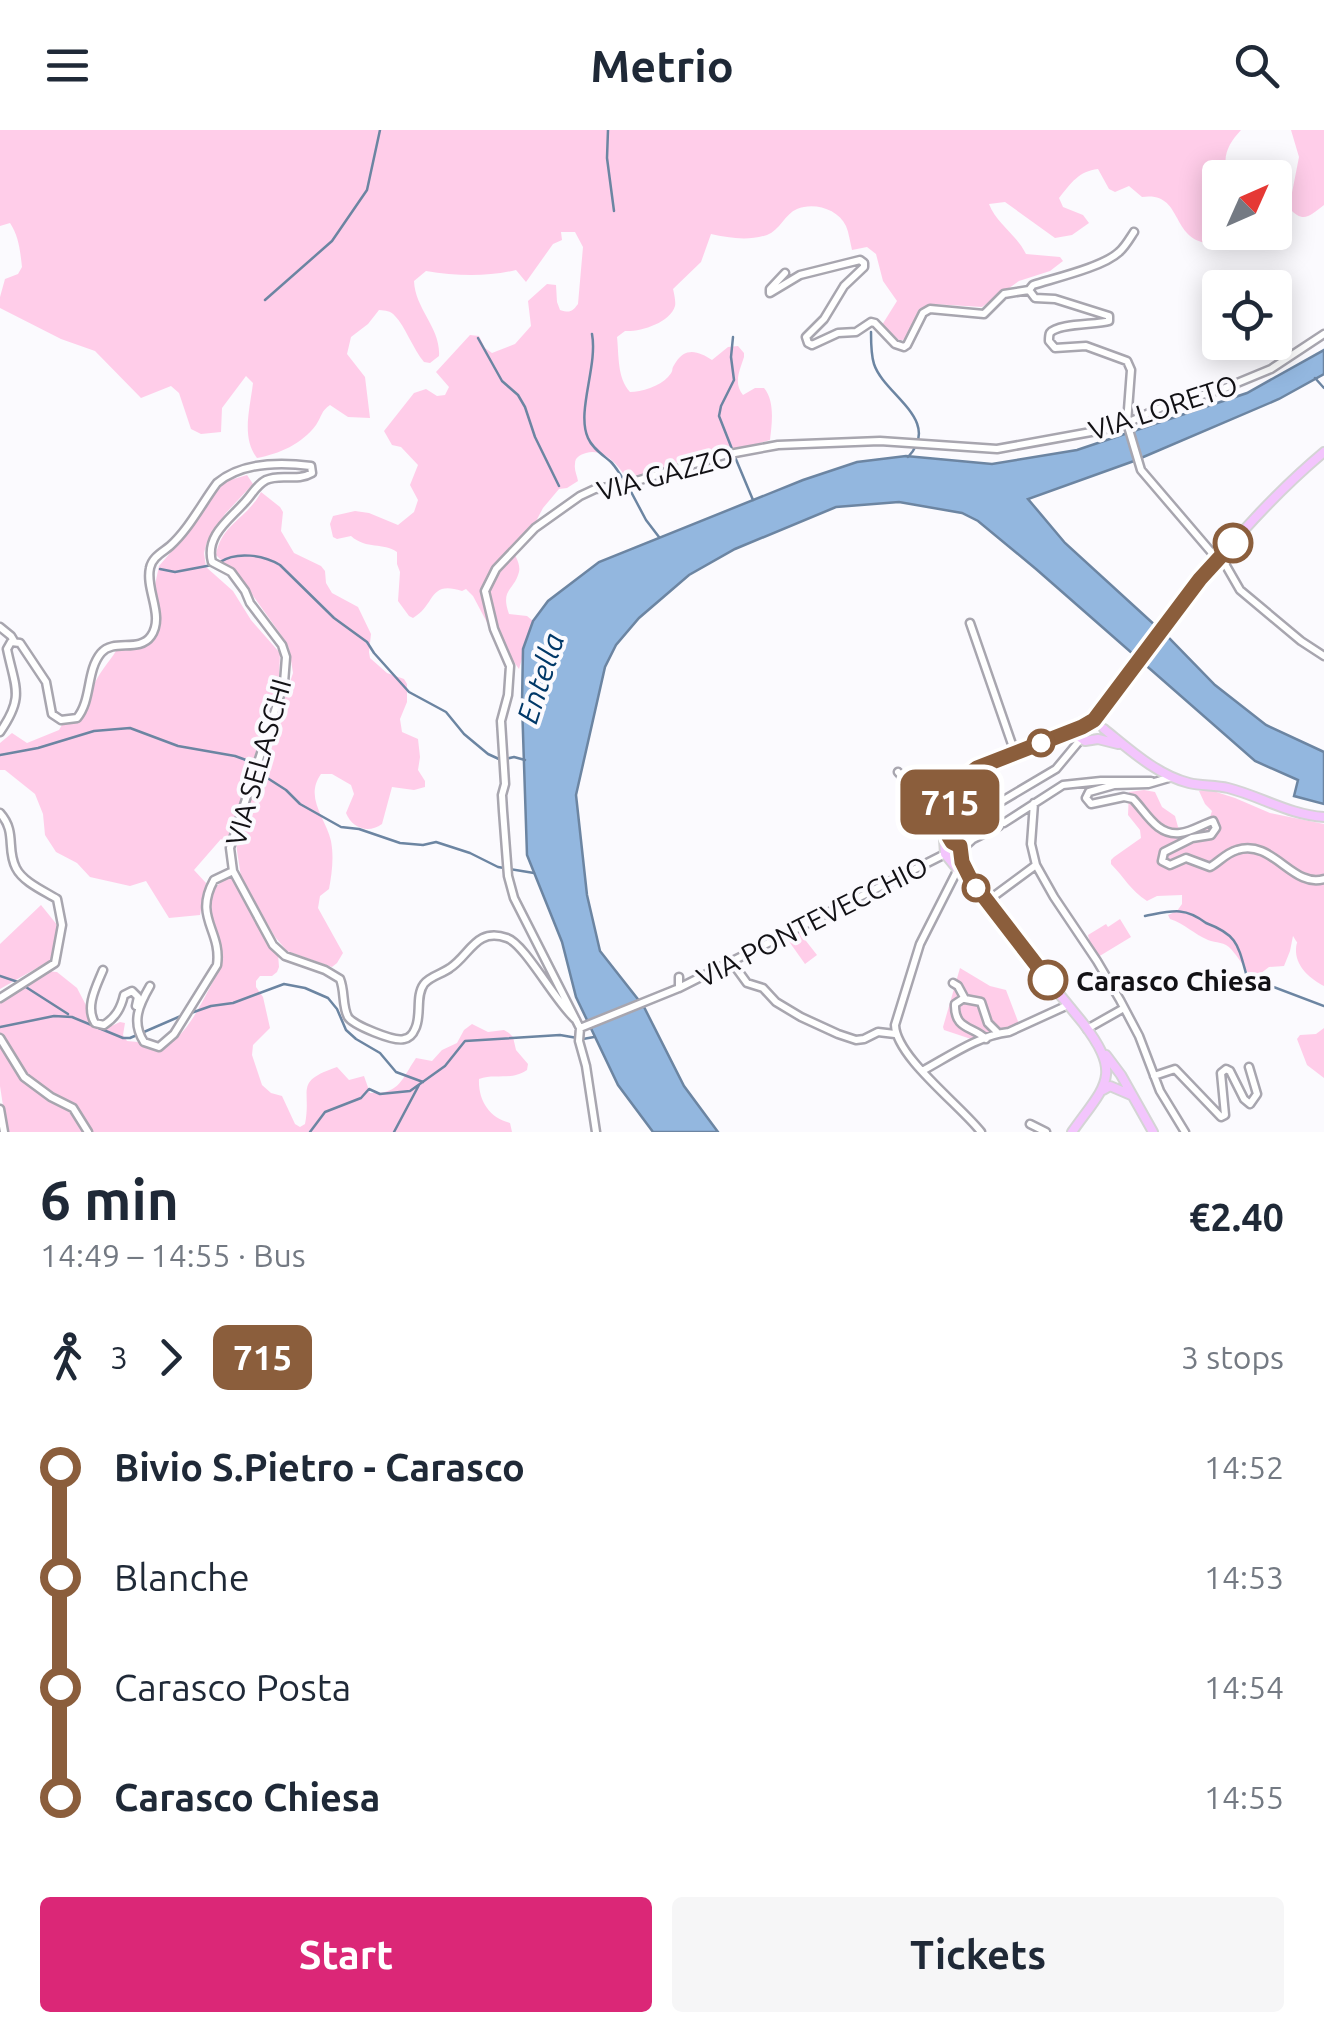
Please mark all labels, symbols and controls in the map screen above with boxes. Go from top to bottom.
icon: menu [40,38,95,93]
icon: search [1229,38,1284,93]
text: Metrio [590,40,734,91]
north arrow [1202,160,1292,250]
map controls [1202,160,1292,360]
button: locate [1202,270,1292,360]
street label: VIA LORETO [1085,368,1241,446]
street label: VIA GAZZO [593,440,737,506]
unlabelled marker [1214,524,1252,562]
water label: Entella [510,629,570,727]
street label: VIA SELASCHI [219,675,297,849]
unlabelled marker [1028,730,1054,756]
line badge: 715 [892,770,1008,834]
text: 715 [920,782,980,822]
street label: VIA PONTEVECCHIO [691,849,933,993]
unlabelled marker [963,875,989,901]
marker: Carasco Chiesa [1029,961,1067,999]
place label: Carasco Chiesa [1076,965,1272,996]
text: 6 min [40,1169,179,1230]
text: €2.40 [1189,1196,1284,1238]
text: 14:49 – 14:55 · Bus [40,1237,306,1273]
icon: walk [40,1330,95,1385]
icon: forward [143,1330,198,1385]
text: 715 [233,1337,292,1377]
text: 3 [110,1339,128,1375]
text: 3 stops [1181,1339,1284,1375]
text: Bivio S.Pietro - Carasco [114,1446,525,1488]
text: 14:52 [1204,1449,1284,1485]
text: Blanche [114,1556,250,1598]
text: 14:53 [1204,1559,1284,1595]
text: Carasco Posta [114,1666,351,1708]
text: 14:54 [1204,1669,1284,1705]
text: Carasco Chiesa [114,1776,380,1818]
text: 14:55 [1204,1779,1284,1815]
button: Start [40,1897,652,2012]
button: Tickets [672,1897,1284,2012]

